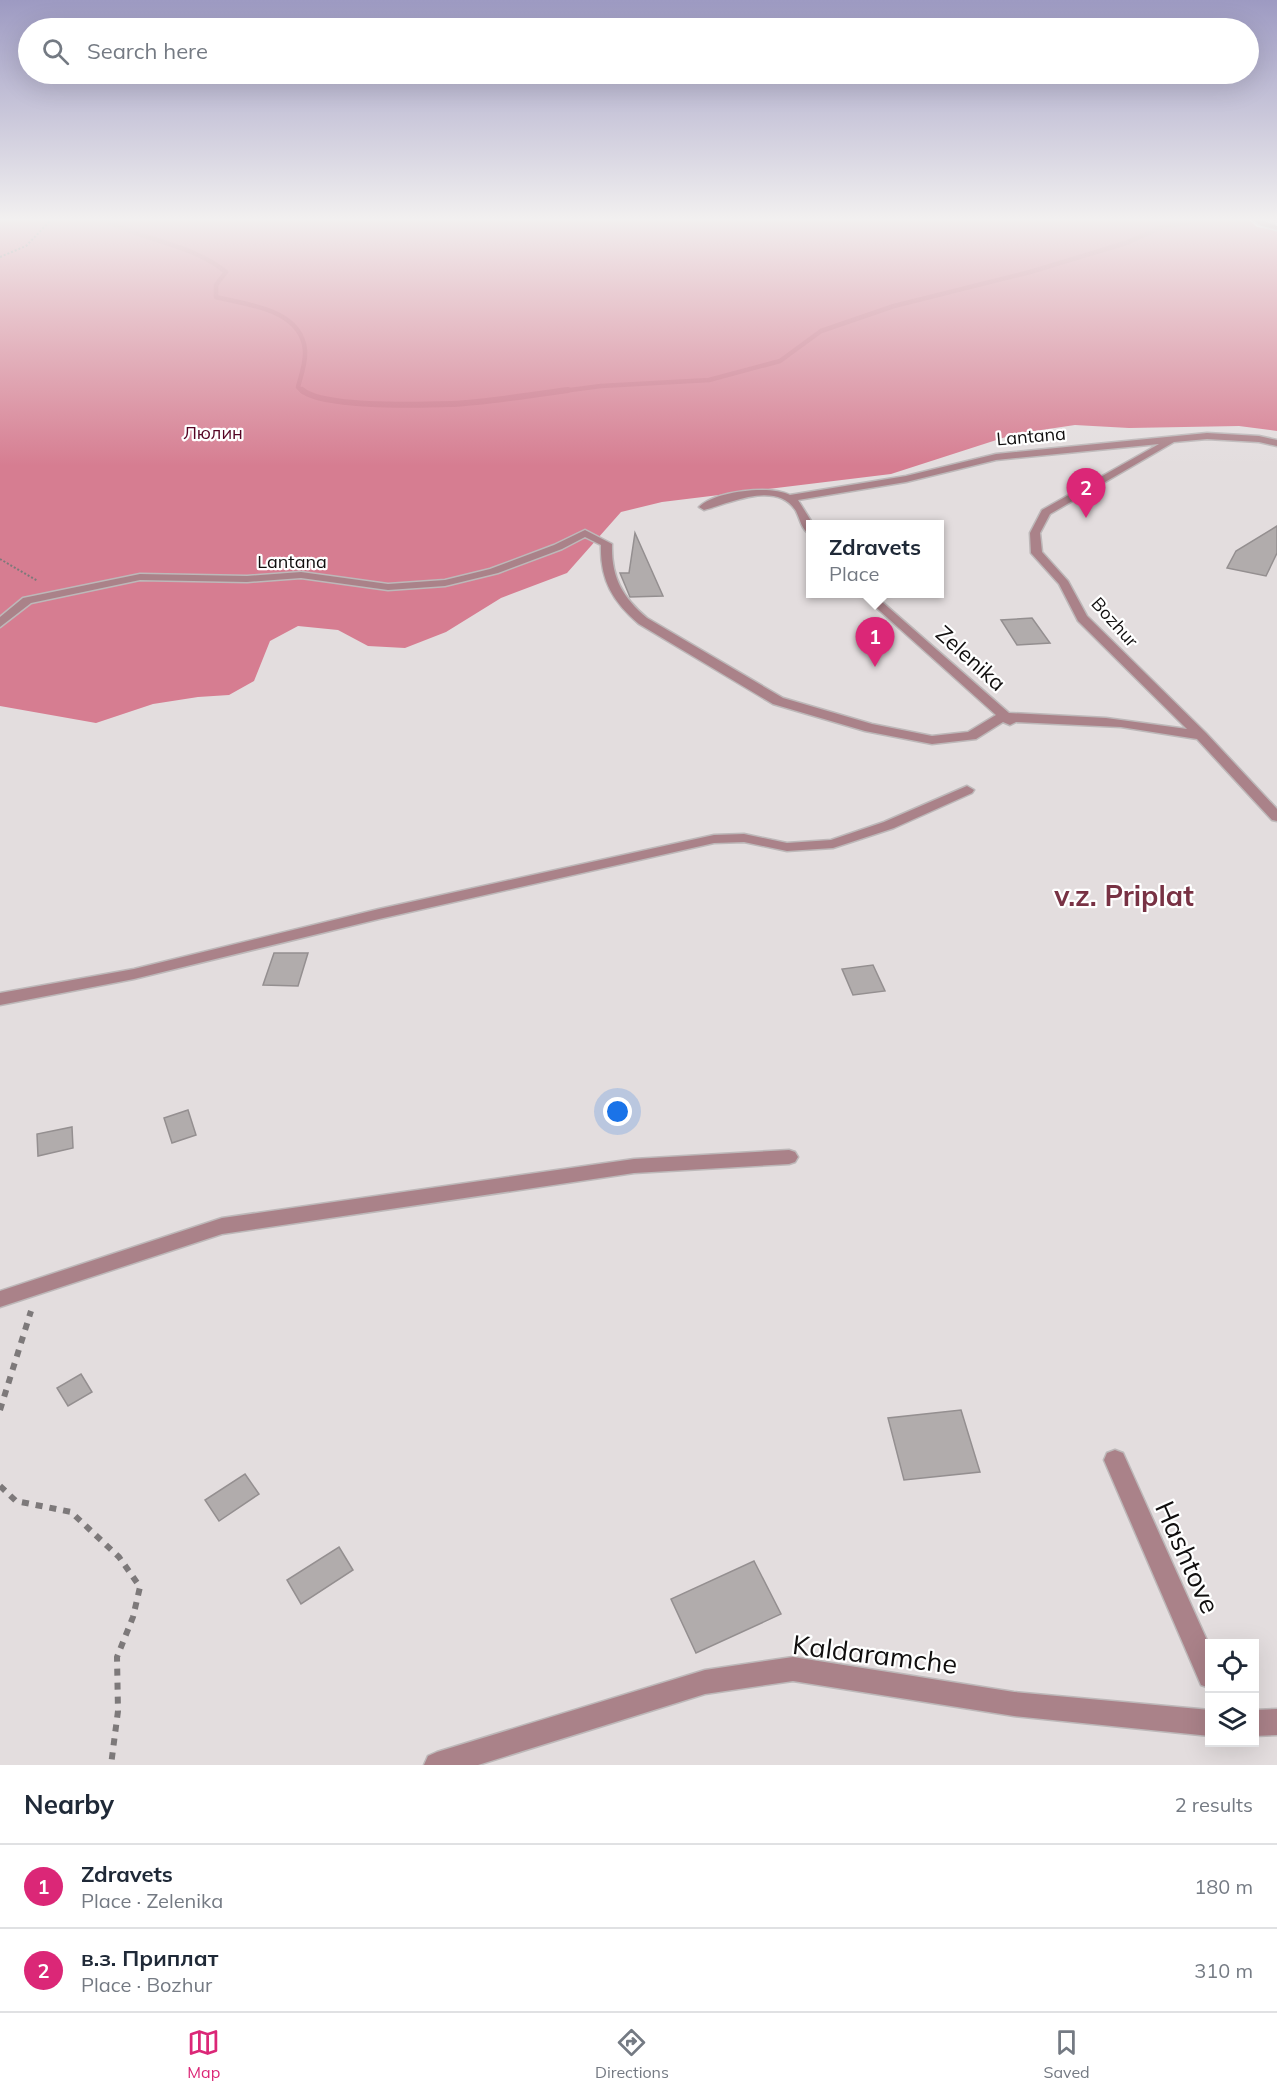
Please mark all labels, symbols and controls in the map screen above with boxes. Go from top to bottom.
search box [18,18,1259,84]
icon: search [39,35,72,68]
text: Search here [87,37,208,65]
park label: Люлин [183,421,243,444]
street label: Lantana [995,422,1067,450]
pin: 2 [1066,468,1106,518]
popup [806,520,944,598]
text: Zdravets [829,533,921,561]
street label: Lantana [257,550,327,573]
text: Place [829,561,879,586]
street label: Bozhur [1087,592,1144,652]
pin: 1 [856,618,894,667]
street label: Zelenika [930,619,1012,697]
district label: v.z. Priplat [1053,878,1194,913]
your location [603,1097,632,1126]
street label: Hashtove [1148,1496,1228,1618]
street label: Kaldaramche [791,1627,959,1681]
map controls [1205,1639,1259,1747]
button: locate [1205,1639,1259,1693]
button: layers [1205,1693,1259,1747]
text: Nearby [24,1788,114,1821]
text: 2 results [1175,1792,1253,1817]
text: Zdravets [81,1860,173,1888]
text: 1 [38,1874,50,1899]
text: 180 m [1194,1874,1253,1899]
text: Place · Zelenika [81,1888,223,1913]
text: в.з. Приплат [81,1944,218,1972]
text: 2 [38,1958,50,1983]
text: 310 m [1194,1958,1253,1983]
text: Place · Bozhur [81,1972,212,1997]
tab: Map [187,2026,220,2082]
tab: Directions [595,2026,669,2082]
tab: Saved [1044,2026,1090,2082]

